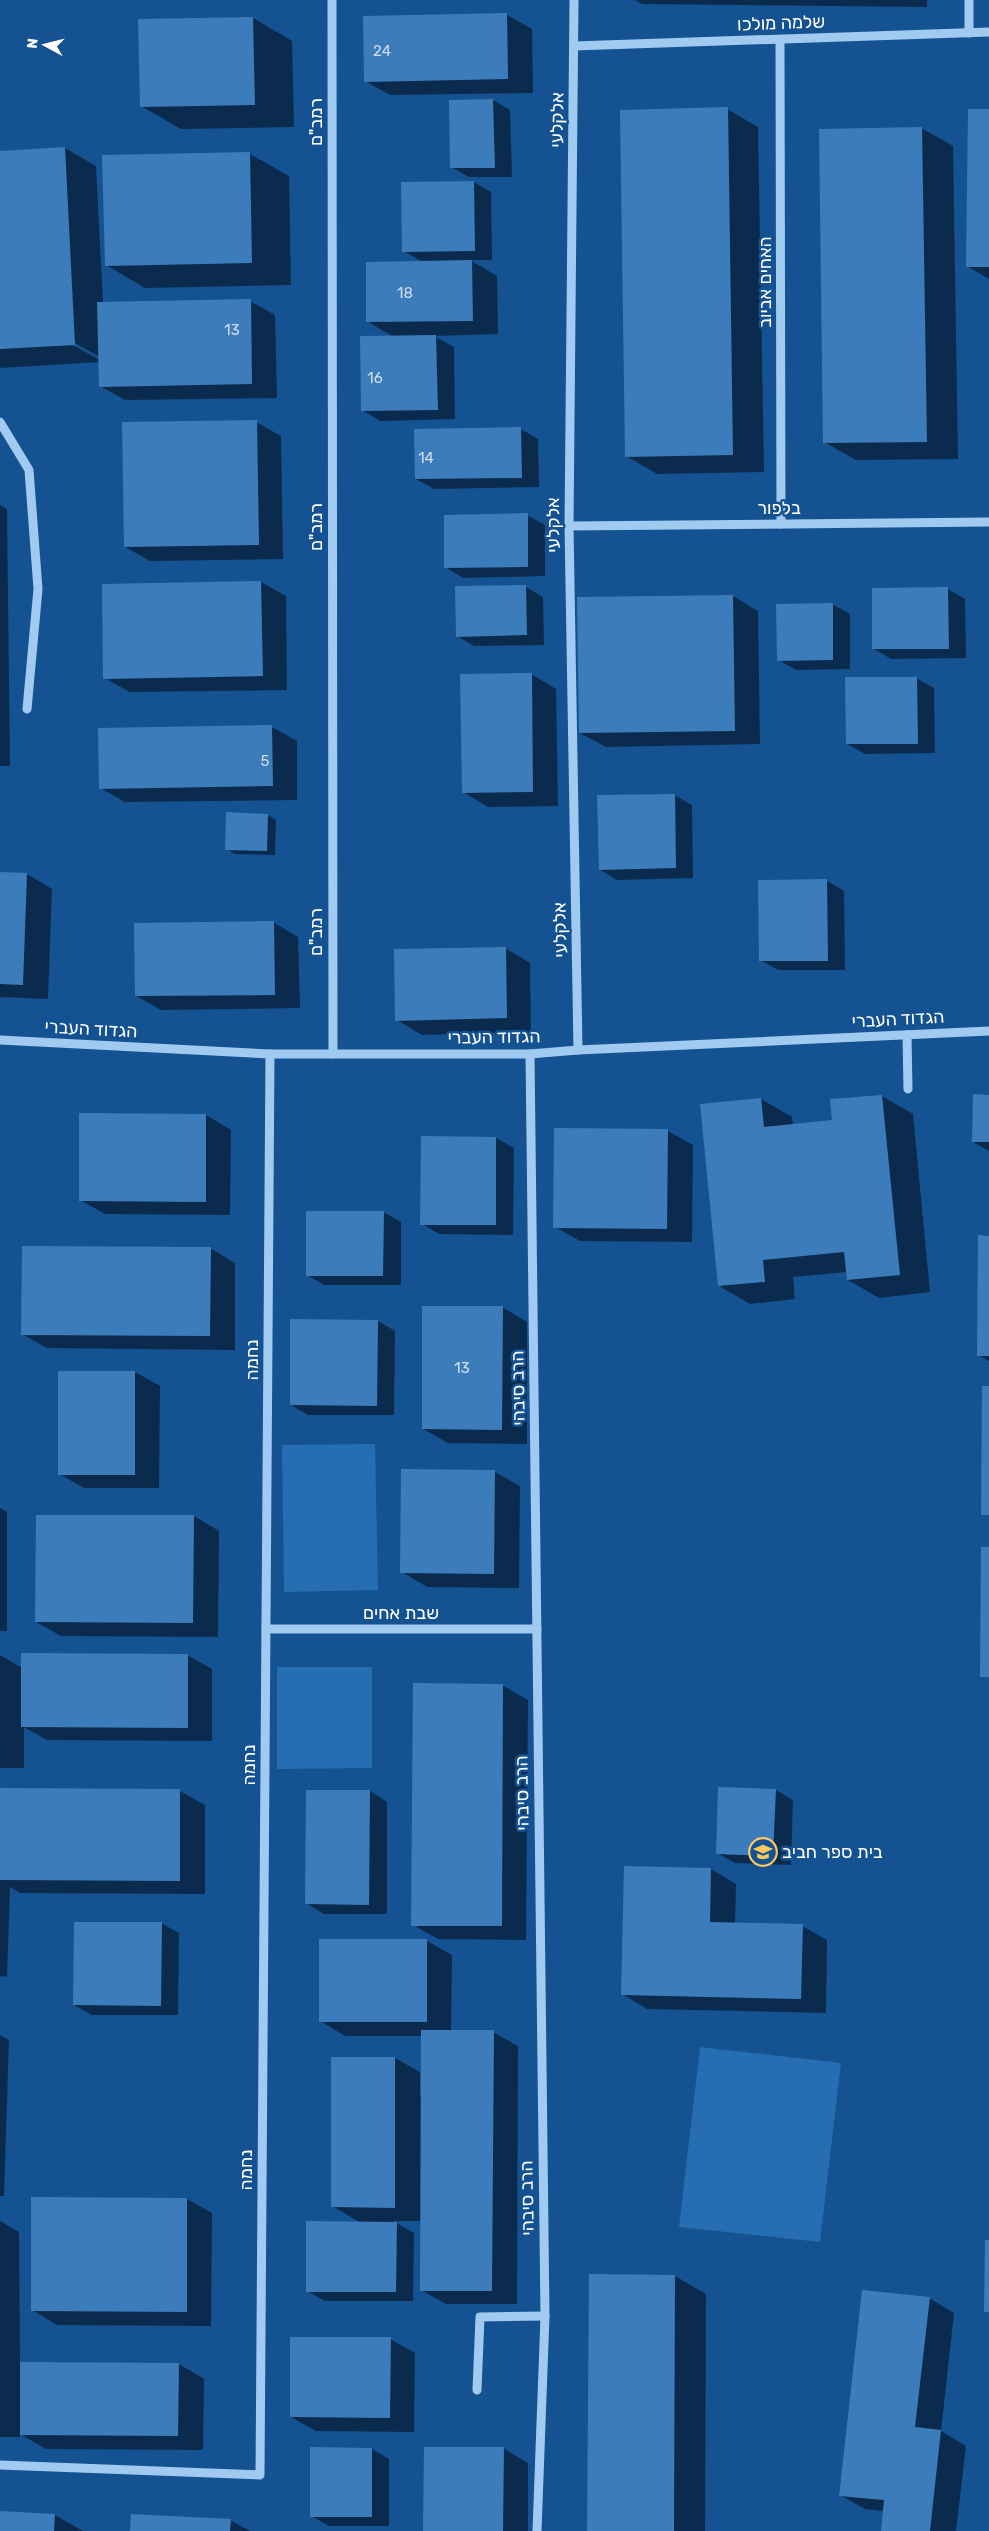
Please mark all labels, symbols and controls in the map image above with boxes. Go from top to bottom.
street label: שלמה מולכו [737,10,825,36]
north arrow [20,20,70,70]
text: N [24,37,42,50]
house number: 24 [373,42,391,60]
street label: אלקלעי [546,92,568,148]
street label: רמב"ם [305,98,327,146]
street label: האחים אביוב [754,236,776,328]
house number: 18 [397,284,413,302]
house number: 13 [224,321,240,339]
house number: 16 [367,369,383,387]
house number: 14 [418,449,434,467]
street label: אלקלעי [542,497,564,553]
street label: בלפור [757,497,801,519]
street label: רמב"ם [305,503,327,551]
house number: 5 [261,752,270,770]
street label: אלקלעי [549,902,571,958]
street label: רמב"ם [305,908,327,956]
street label: הגדוד העברי [851,1006,945,1032]
street label: הגדוד העברי [44,1016,138,1042]
street label: הגדוד העברי [447,1025,541,1049]
street label: נחמה [241,1340,263,1380]
street label: הרב סיבהי [506,1350,530,1426]
house number: 13 [454,1359,470,1377]
street label: שבת אחים [363,1602,439,1624]
street label: נחמה [238,1745,260,1785]
street label: הרב סיבהי [510,1755,534,1831]
school or university icon: בית ספר חביב [748,1837,778,1867]
place label: בית ספר חביב [782,1841,883,1863]
street label: נחמה [235,2150,257,2190]
street label: הרב סיבהי [515,2160,539,2236]

